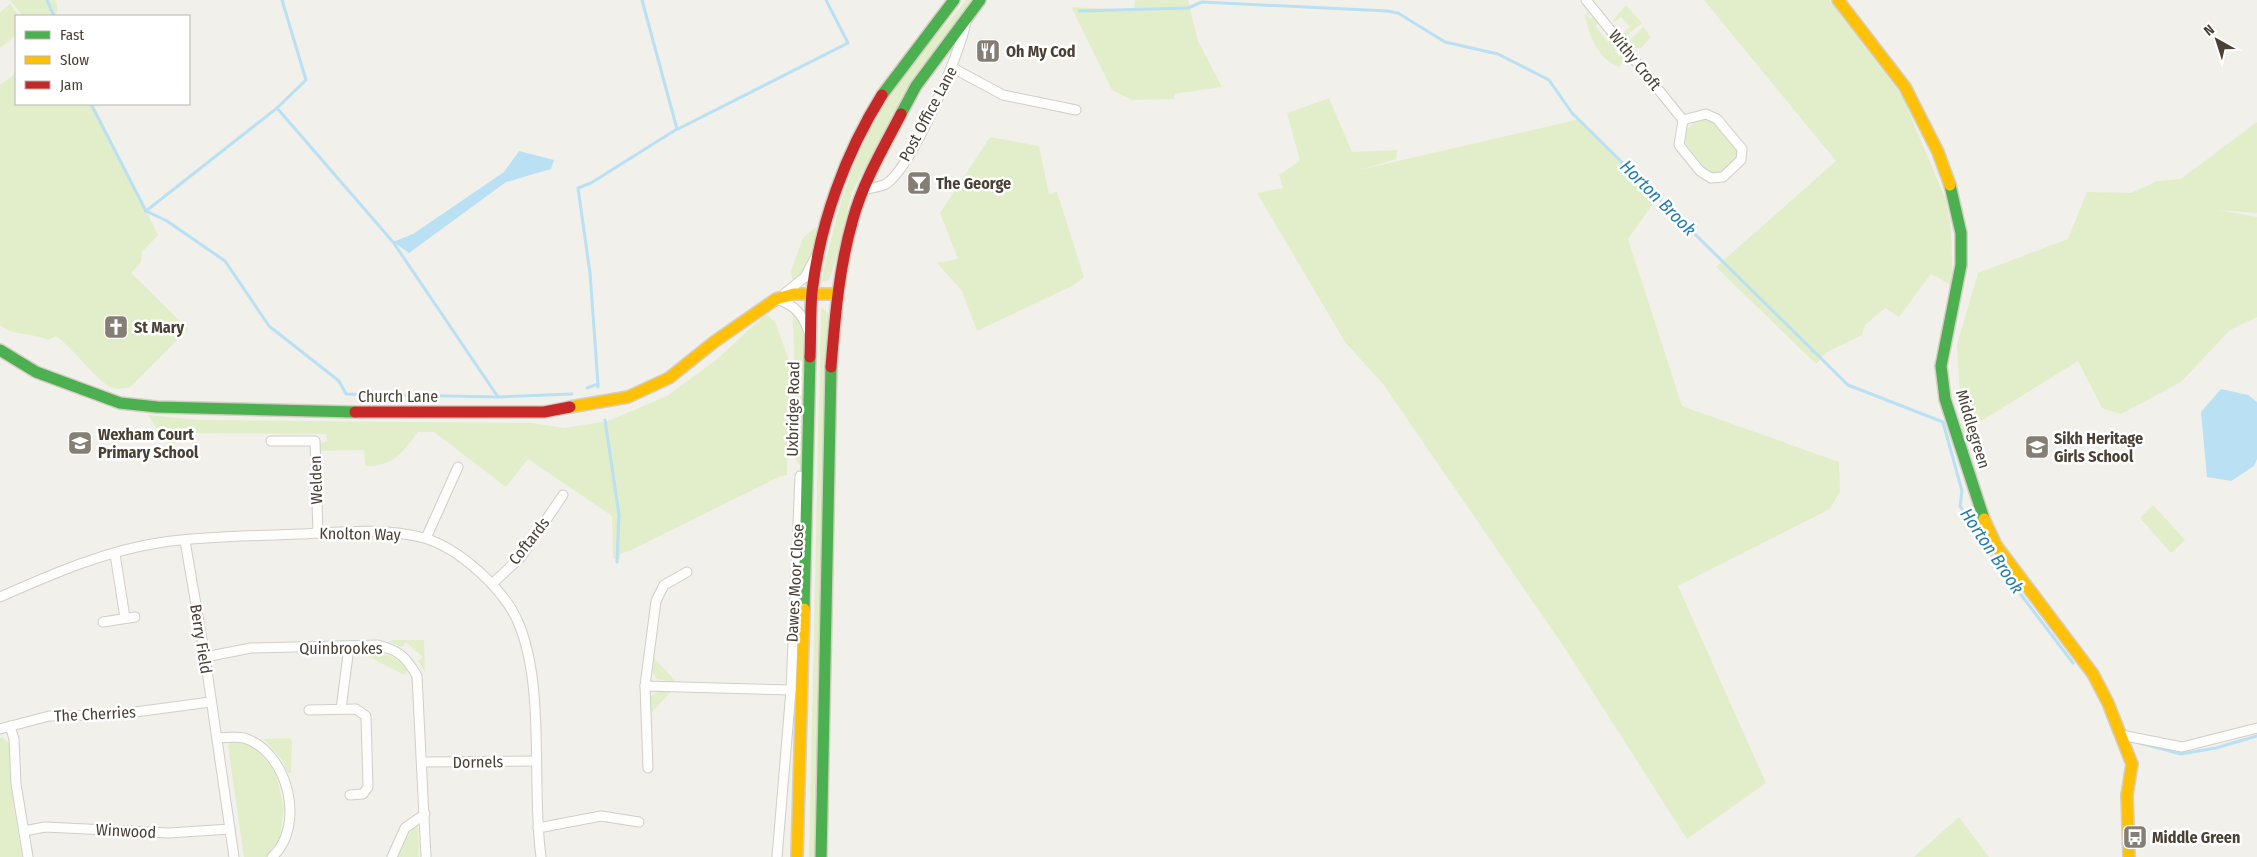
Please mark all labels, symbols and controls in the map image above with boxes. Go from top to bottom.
legend [15,15,190,105]
north arrow [2192,15,2242,65]
text: N [2201,21,2218,40]
text: Fast [60,26,84,44]
street label: Withy Croft [1605,26,1666,95]
restaurant icon: Oh My Cod [975,38,1001,64]
place label: Oh My Cod [1006,42,1076,61]
text: Slow [60,51,89,69]
street label: Post Office Lane [895,63,961,165]
text: Jam [60,76,83,94]
water label: Horton Brook [1615,155,1701,241]
bar icon: The George [906,170,932,196]
place label: The George [936,174,1011,193]
church icon: St Mary [103,314,129,340]
place label: St Mary [134,318,185,337]
street label: Uxbridge Road [783,361,803,457]
street label: Church Lane [358,387,438,406]
street label: Middlegreen [1952,387,1994,471]
place label: Wexham Court Primary School [98,425,199,462]
place label: Sikh Heritage Girls School [2054,429,2143,466]
school or university icon: Wexham Court Primary School [67,430,93,456]
school or university icon: Sikh Heritage Girls School [2024,434,2050,460]
street label: Welden [306,455,326,505]
water label: Horton Brook [1955,504,2029,598]
street label: Coftards [505,513,553,568]
street label: Dawes Moor Close [782,523,808,643]
street label: Knolton Way [319,524,402,544]
street label: Berry Field [186,603,216,675]
street label: Quinbrookes [299,639,383,658]
street label: The Cherries [54,702,136,726]
street label: Dornels [452,752,504,772]
street label: Winwood [95,820,157,842]
bus stop icon: Middle Green [2122,824,2148,850]
place label: Middle Green [2152,828,2240,847]

